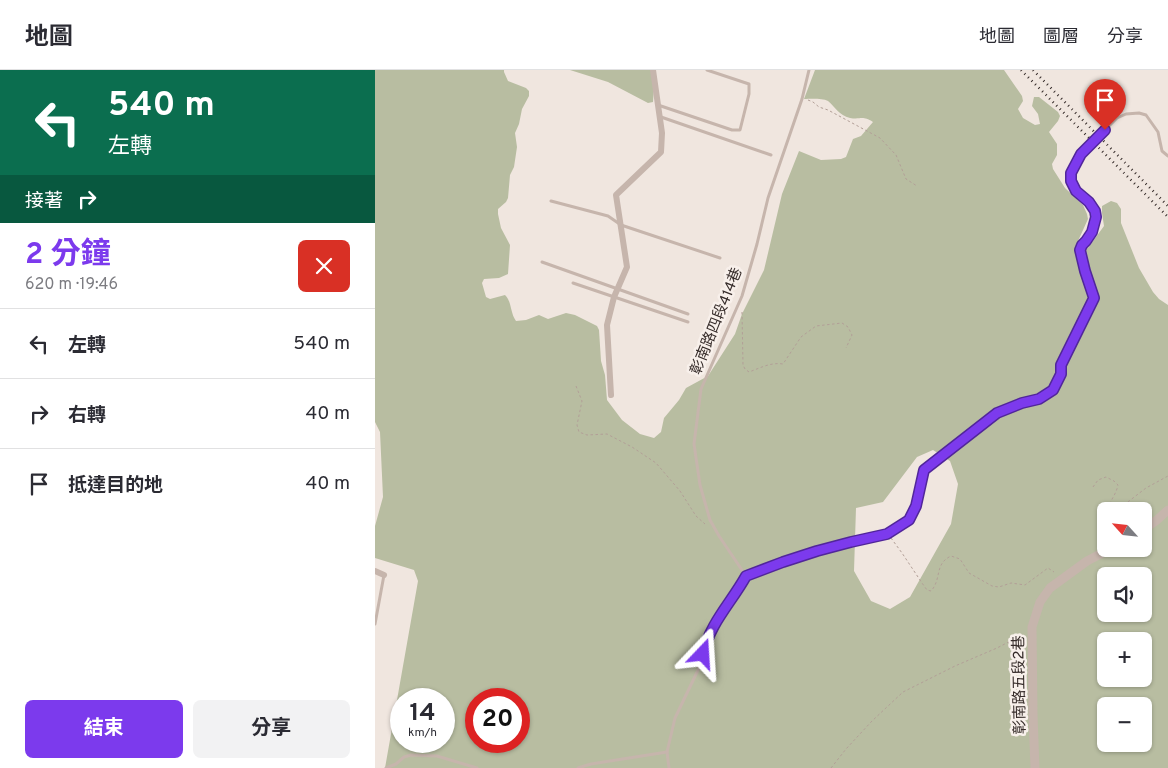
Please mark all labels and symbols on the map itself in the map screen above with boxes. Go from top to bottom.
pin [1084,79,1126,130]
street label: 彰南路四段414巷 [687,265,748,378]
north arrow [1097,502,1153,558]
position arrow [676,627,728,679]
street label: 彰南路五段2巷 [1010,635,1031,735]
speed limit sign: 20 [465,688,530,753]

